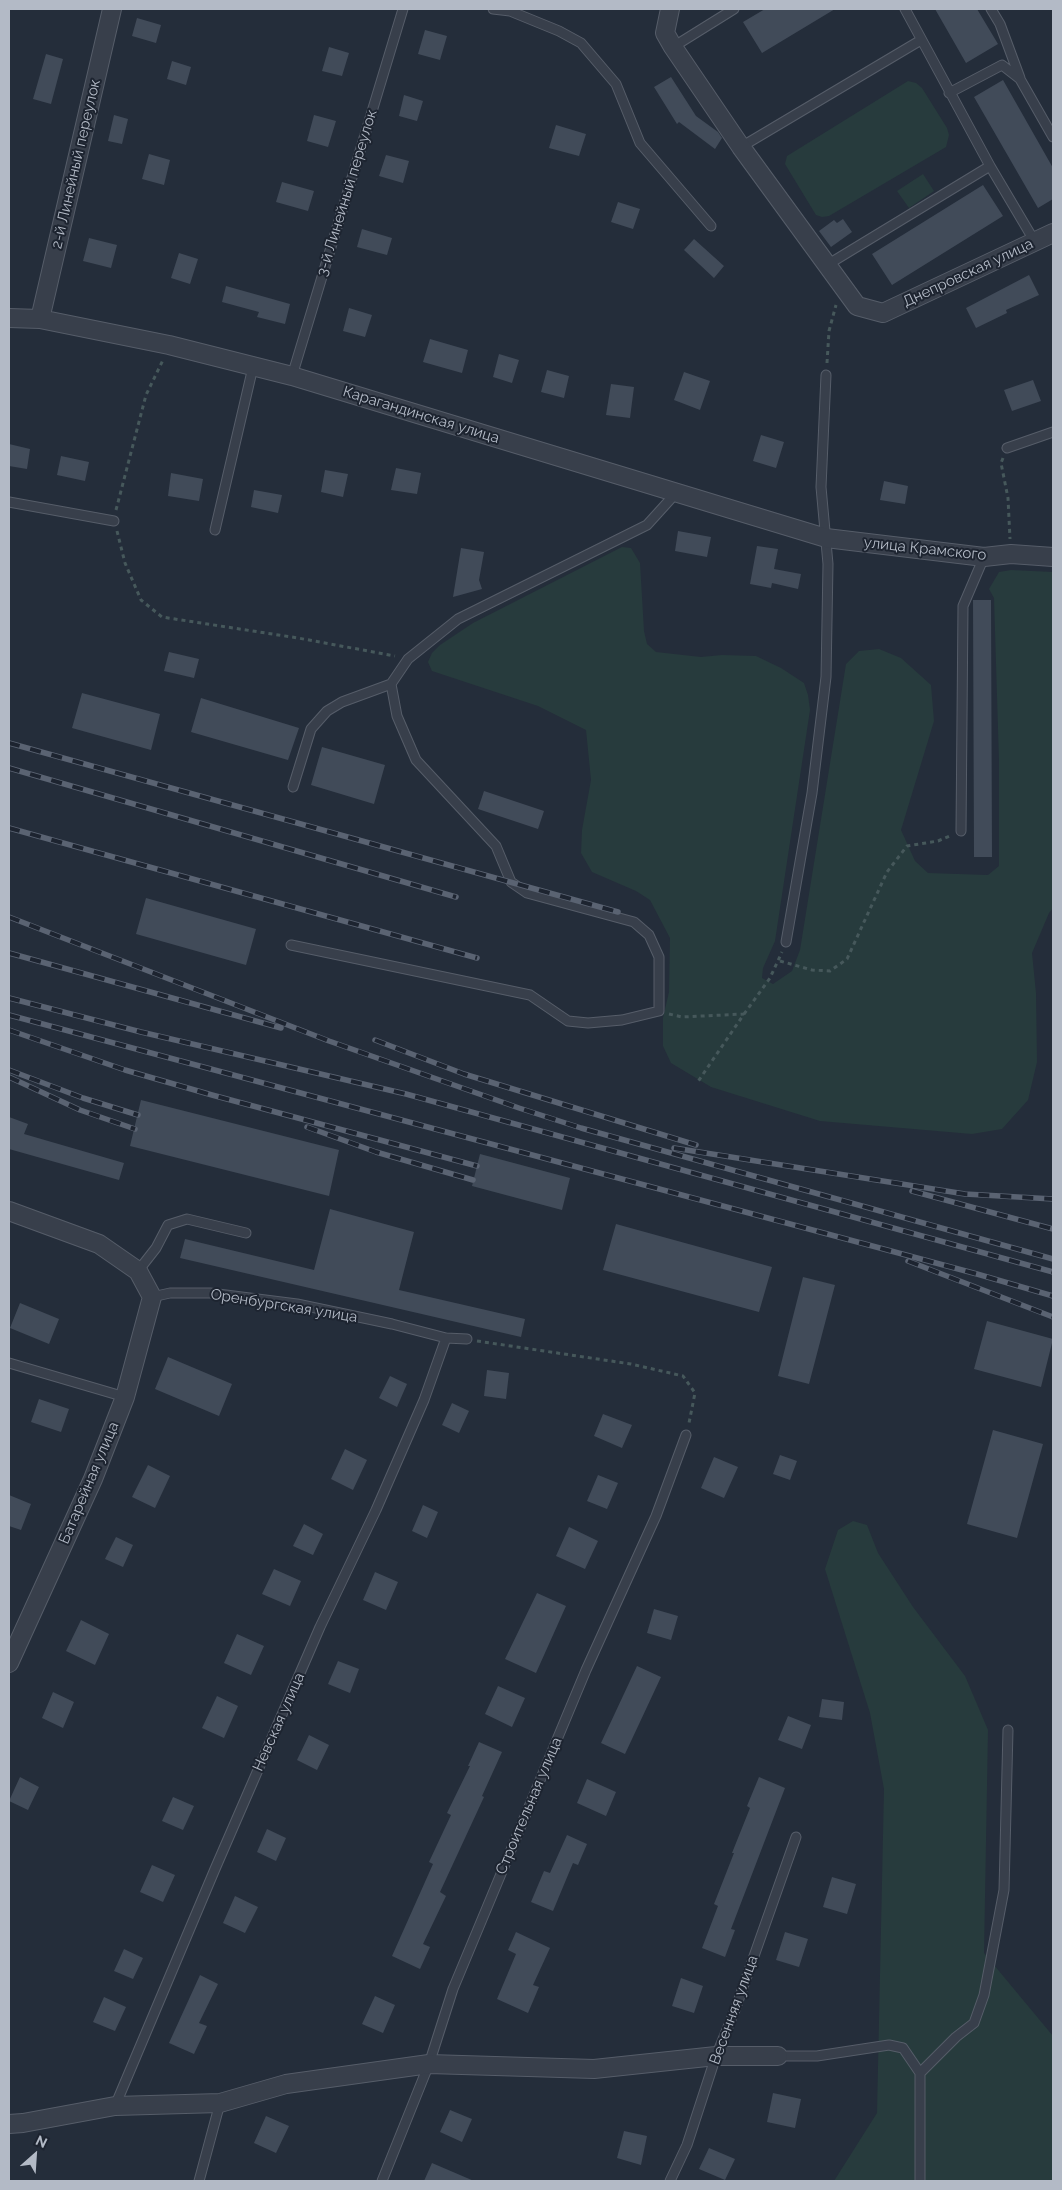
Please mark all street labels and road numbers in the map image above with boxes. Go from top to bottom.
street label: 2-й Линейный переулок [48,78,104,250]
street label: 3-й Линейный переулок [313,107,381,279]
street label: Днепровская улица [900,235,1036,311]
street label: Карагандинская улица [341,383,501,447]
street label: улица Крамского [863,534,987,564]
street label: Оренбургская улица [209,1285,359,1327]
street label: Батарейная улица [55,1419,123,1547]
street label: Невская улица [249,1670,309,1774]
street label: Строительная улица [492,1735,566,1877]
street label: Весенняя улица [706,1953,762,2067]

